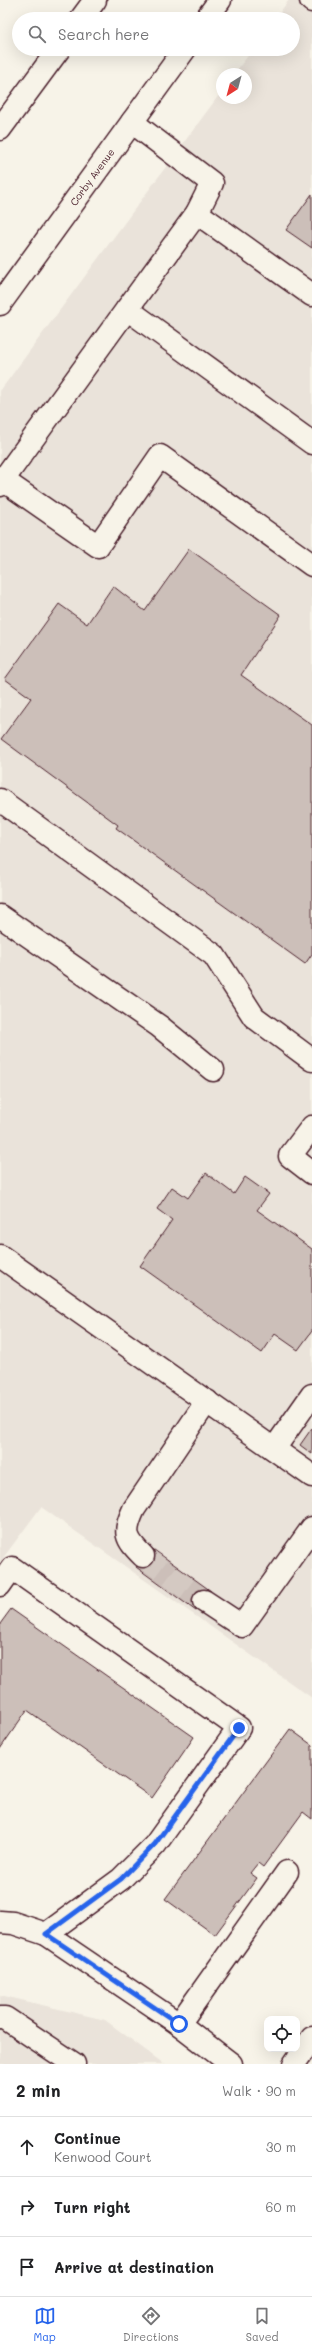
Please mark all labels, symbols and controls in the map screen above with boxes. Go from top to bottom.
search box [12,12,300,56]
icon: search [26,23,48,45]
text: Search here [58,24,149,44]
north arrow [216,68,252,104]
street label: Corby Avenue [67,146,117,208]
route end [230,1719,248,1737]
route start [170,2015,188,2033]
map controls [264,2016,300,2052]
button: locate [264,2016,300,2052]
text: 2 min [16,2079,61,2101]
text: Walk · 90 m [222,2082,296,2099]
text: Continue [54,2128,121,2148]
icon: ahead [16,2136,38,2158]
text: 30 m [266,2138,296,2155]
text: Kenwood Court [54,2148,151,2165]
icon: right [16,2196,38,2218]
text: Turn right [54,2197,131,2217]
text: 60 m [266,2198,296,2215]
icon: arrive [16,2256,38,2278]
text: Arrive at destination [54,2257,214,2277]
tab: Map [34,2305,56,2344]
tab: Directions [123,2305,179,2344]
tab: Saved [246,2305,278,2344]

